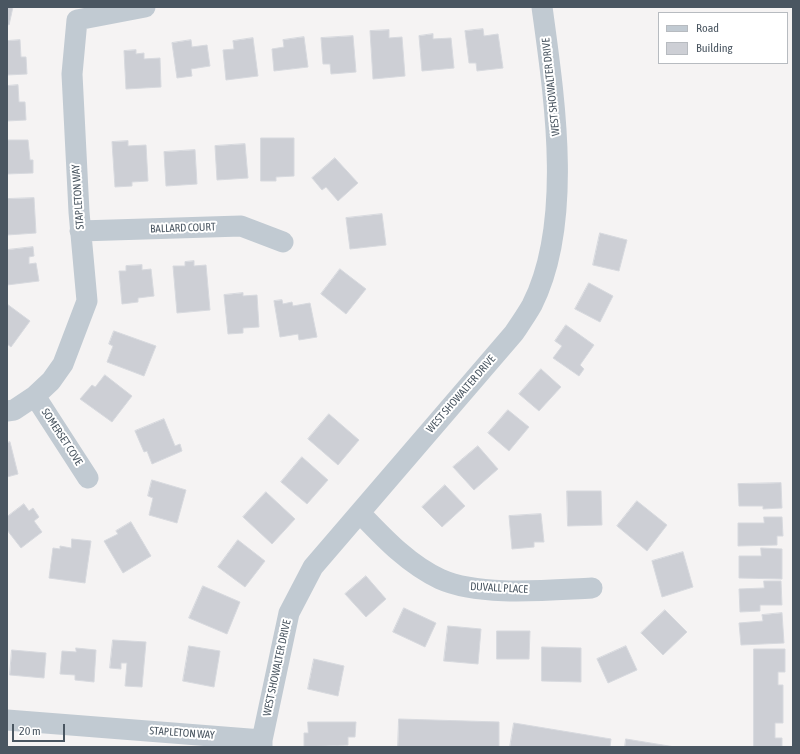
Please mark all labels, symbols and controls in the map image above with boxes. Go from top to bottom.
legend [658,12,788,64]
text: Road [696,21,719,35]
street label: WEST SHOWALTER DRIVE [539,37,563,137]
text: Building [696,41,733,55]
street label: STAPLETON WAY [69,164,87,230]
street label: BALLARD COURT [150,220,216,236]
street label: WEST SHOWALTER DRIVE [424,353,498,435]
street label: SOMERSET COVE [39,406,85,468]
street label: DUVALL PLACE [470,580,528,596]
street label: WEST SHOWALTER DRIVE [260,618,294,718]
scale bar [14,716,67,742]
text: 20 m [19,724,41,738]
street label: STAPLETON WAY [149,724,215,742]

